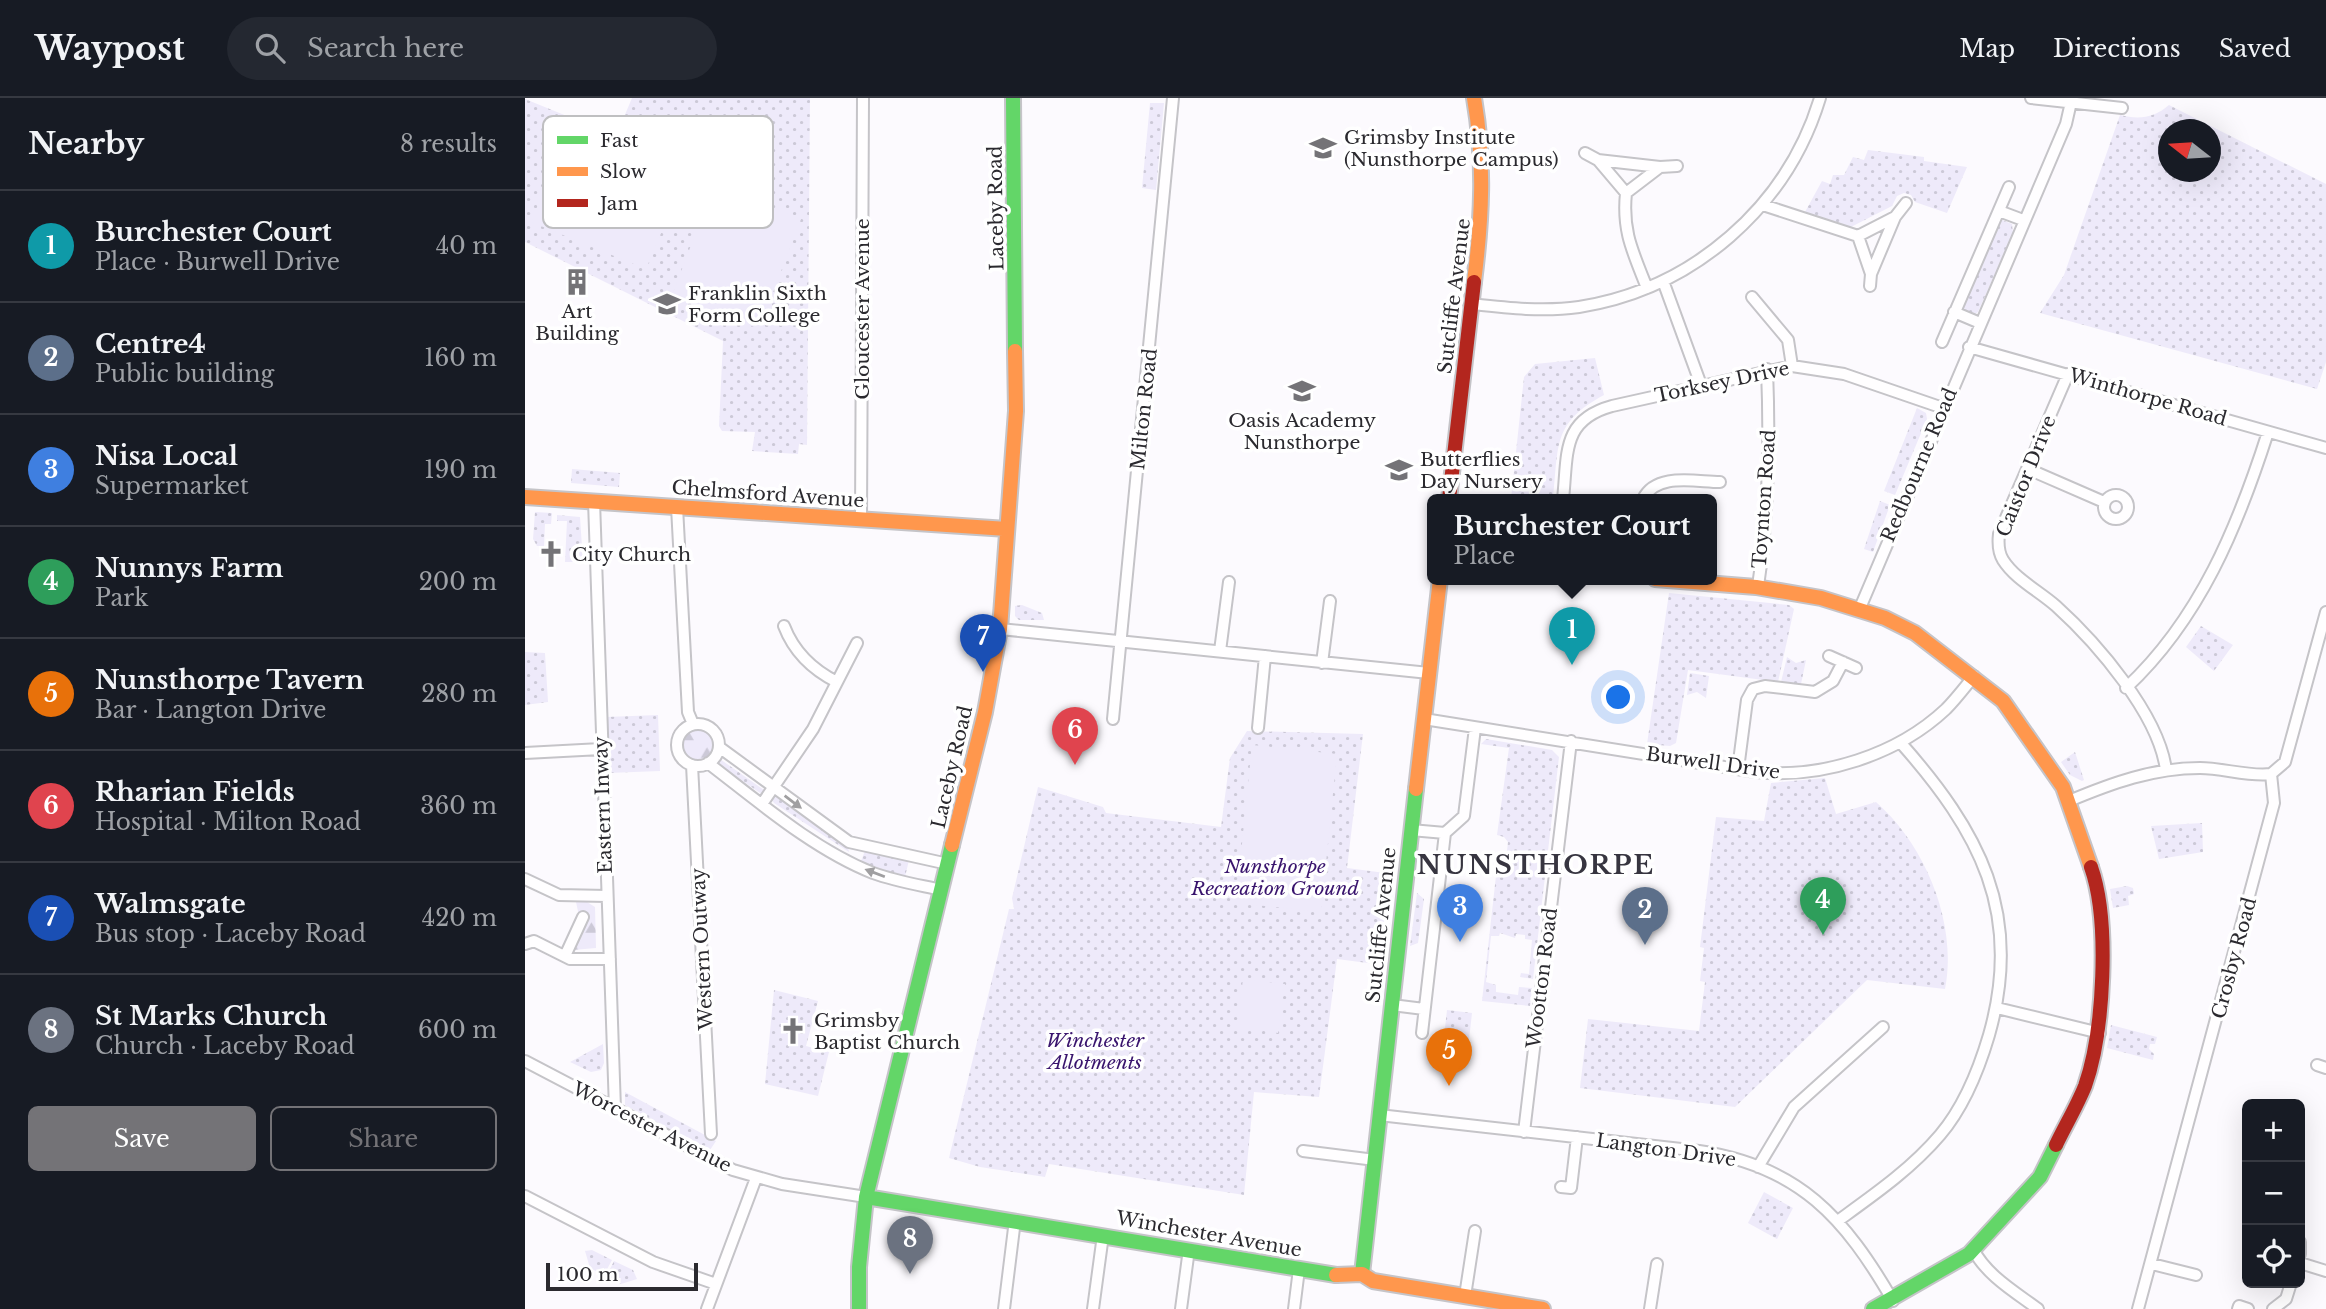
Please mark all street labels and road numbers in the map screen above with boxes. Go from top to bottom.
street label: Laceby Road [983,145,1009,271]
street label: Sutcliffe Avenue [1433,217,1475,375]
street label: Gloucester Avenue [851,218,874,400]
street label: Milton Road [1126,347,1162,471]
street label: Torksey Drive [1653,357,1791,407]
street label: Winthorpe Road [2065,363,2230,431]
street label: Redbourne Road [1876,384,1962,546]
street label: Caistor Drive [1991,412,2061,540]
street label: Toynton Road [1748,429,1780,569]
street label: Chelmsford Avenue [671,476,865,512]
street label: Laceby Road [927,703,977,831]
street label: Eastern Inway [589,736,617,874]
street label: Burwell Drive [1644,742,1782,784]
street label: Sutcliffe Avenue [1361,846,1401,1004]
street label: Western Outway [686,867,718,1032]
street label: Crosby Road [2207,895,2261,1021]
street label: Wootton Road [1522,906,1562,1051]
street label: Worcester Avenue [568,1076,735,1177]
street label: Langton Drive [1594,1129,1738,1171]
street label: Winchester Avenue [1113,1206,1304,1262]

